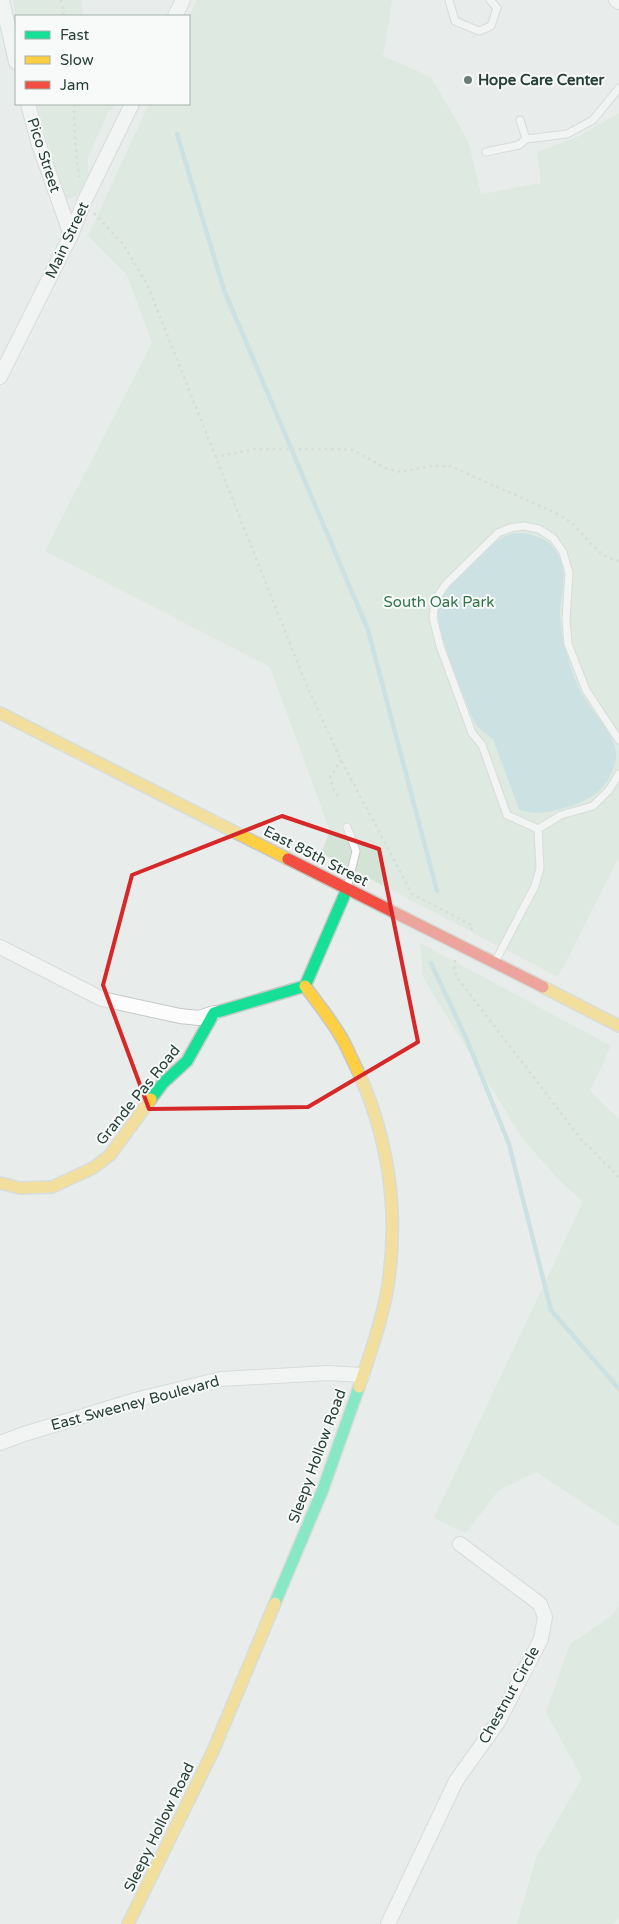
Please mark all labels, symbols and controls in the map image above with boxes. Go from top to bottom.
legend [15,15,190,105]
text: Fast [60,26,90,44]
text: Slow [60,51,94,69]
place label: Hope Care Center [478,71,605,90]
marker: Hope Care Center [462,74,474,86]
text: Jam [60,76,89,94]
street label: Pico Street [23,115,65,195]
street label: Main Street [41,199,93,281]
park label: South Oak Park [384,593,494,611]
street label: East 85th Street [261,822,372,890]
street label: Grande Pas Road [92,1041,184,1149]
street label: East Sweeney Boulevard [49,1372,221,1434]
street label: Sleepy Hollow Road [284,1387,350,1525]
street label: Chestnut Circle [475,1643,543,1747]
street label: Sleepy Hollow Road [120,1760,198,1894]

